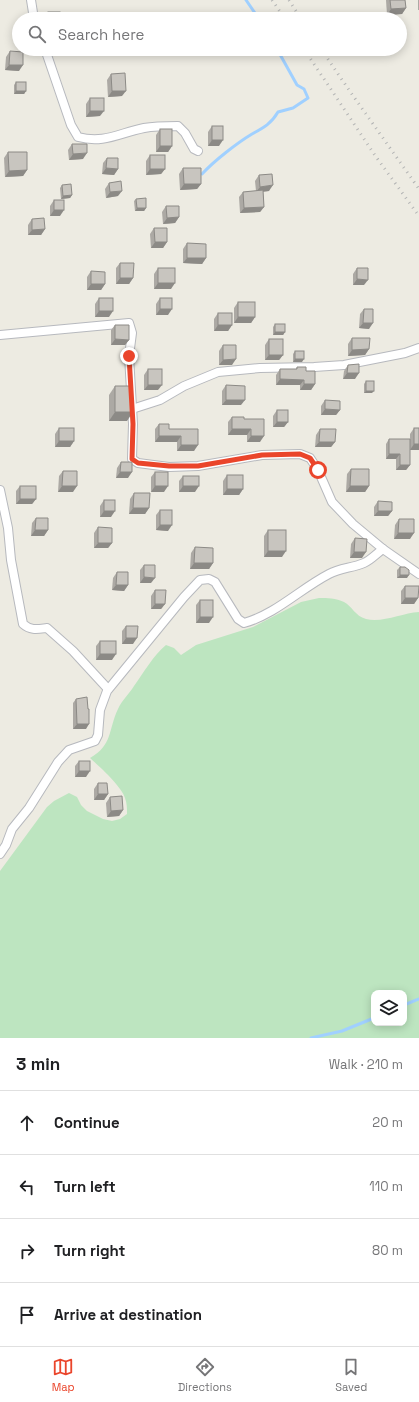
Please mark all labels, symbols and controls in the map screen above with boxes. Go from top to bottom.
search box [12,12,407,56]
icon: search [26,23,48,45]
text: Search here [58,25,144,44]
route end [120,347,138,365]
route start [309,461,327,479]
map controls [371,990,407,1026]
button: layers [371,990,407,1026]
text: 3 min [16,1053,60,1075]
text: Walk · 210 m [329,1056,403,1073]
icon: ahead [16,1112,38,1134]
text: Continue [54,1113,120,1132]
text: 20 m [372,1114,403,1131]
icon: left [16,1176,38,1198]
text: Turn left [54,1177,116,1196]
text: 110 m [369,1178,403,1195]
icon: right [16,1240,38,1262]
text: Turn right [54,1241,125,1260]
text: 80 m [372,1242,403,1259]
icon: arrive [16,1304,38,1326]
text: Arrive at destination [54,1305,202,1324]
tab: Map [52,1356,75,1394]
tab: Directions [178,1356,232,1394]
tab: Saved [335,1356,367,1394]

